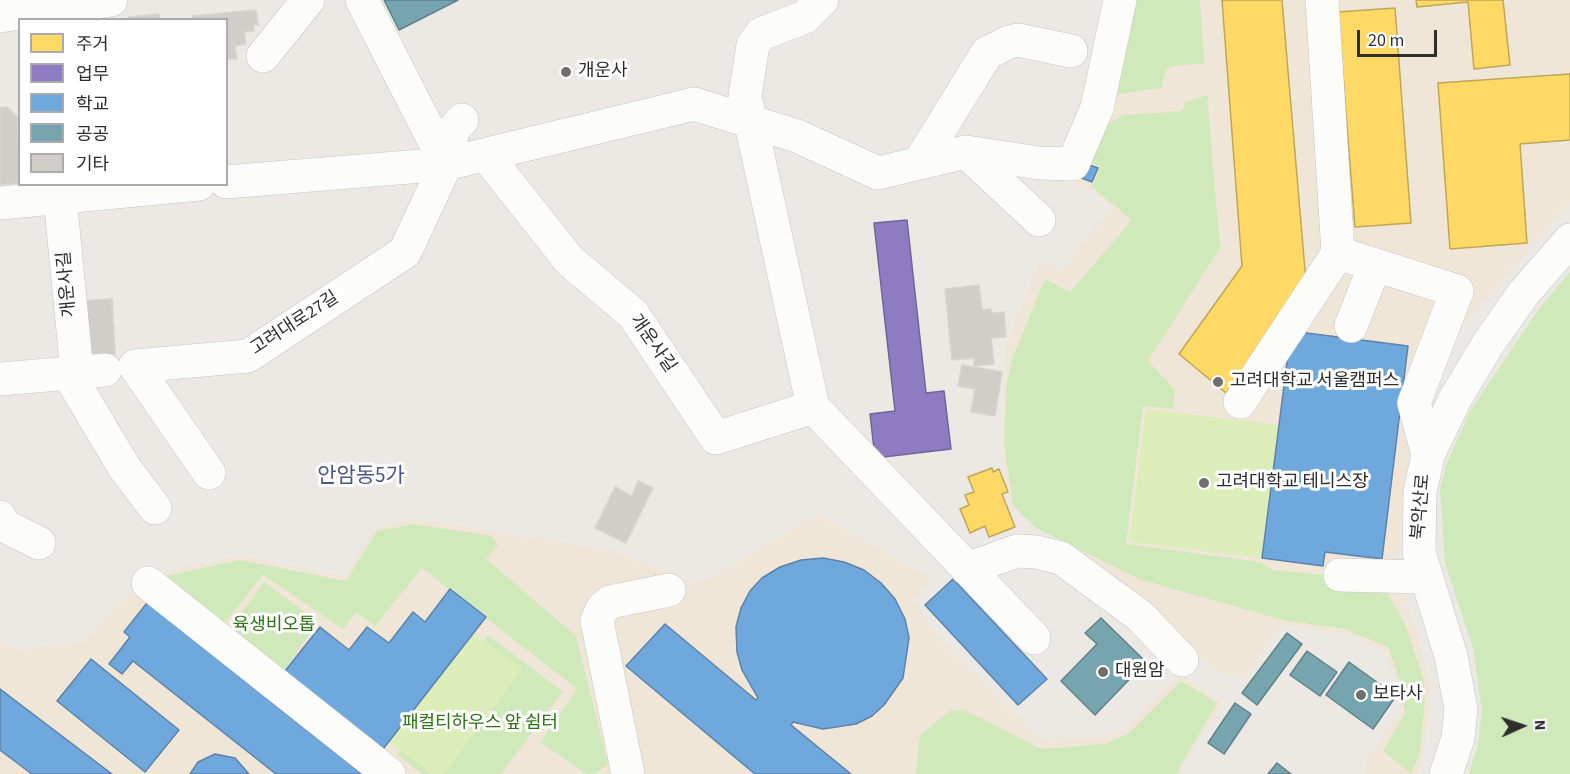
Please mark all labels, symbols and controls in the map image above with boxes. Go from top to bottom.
legend [18,18,228,186]
scale bar [1360,18,1440,56]
text: 20 m [1368,28,1404,53]
text: 주거 [76,32,109,57]
place label: 개운사 [578,61,628,83]
text: 업무 [76,62,109,87]
marker: 개운사 [559,65,573,79]
text: 학교 [76,92,109,117]
text: 공공 [76,122,109,147]
text: 기타 [76,152,109,177]
street label: 개운사길 [54,250,82,318]
street label: 고려대로27길 [247,288,343,360]
street label: 개운사길 [624,311,680,377]
place label: 고려대학교 서울캠퍼스 [1230,371,1399,393]
marker: 고려대학교 서울캠퍼스 [1211,375,1225,389]
district label: 안암동5가 [317,464,405,490]
place label: 고려대학교 테니스장 [1216,472,1369,494]
street label: 북악산로 [1408,473,1436,541]
marker: 고려대학교 테니스장 [1197,476,1211,490]
park label: 육생비오톱 [233,615,315,637]
place label: 대원암 [1115,661,1165,683]
marker: 대원암 [1096,665,1110,679]
place label: 보타사 [1373,684,1423,706]
marker: 보타사 [1354,688,1368,702]
north arrow [1492,696,1552,756]
park label: 패컬티하우스 앞 쉼터 [402,713,558,735]
text: N [1529,719,1551,731]

